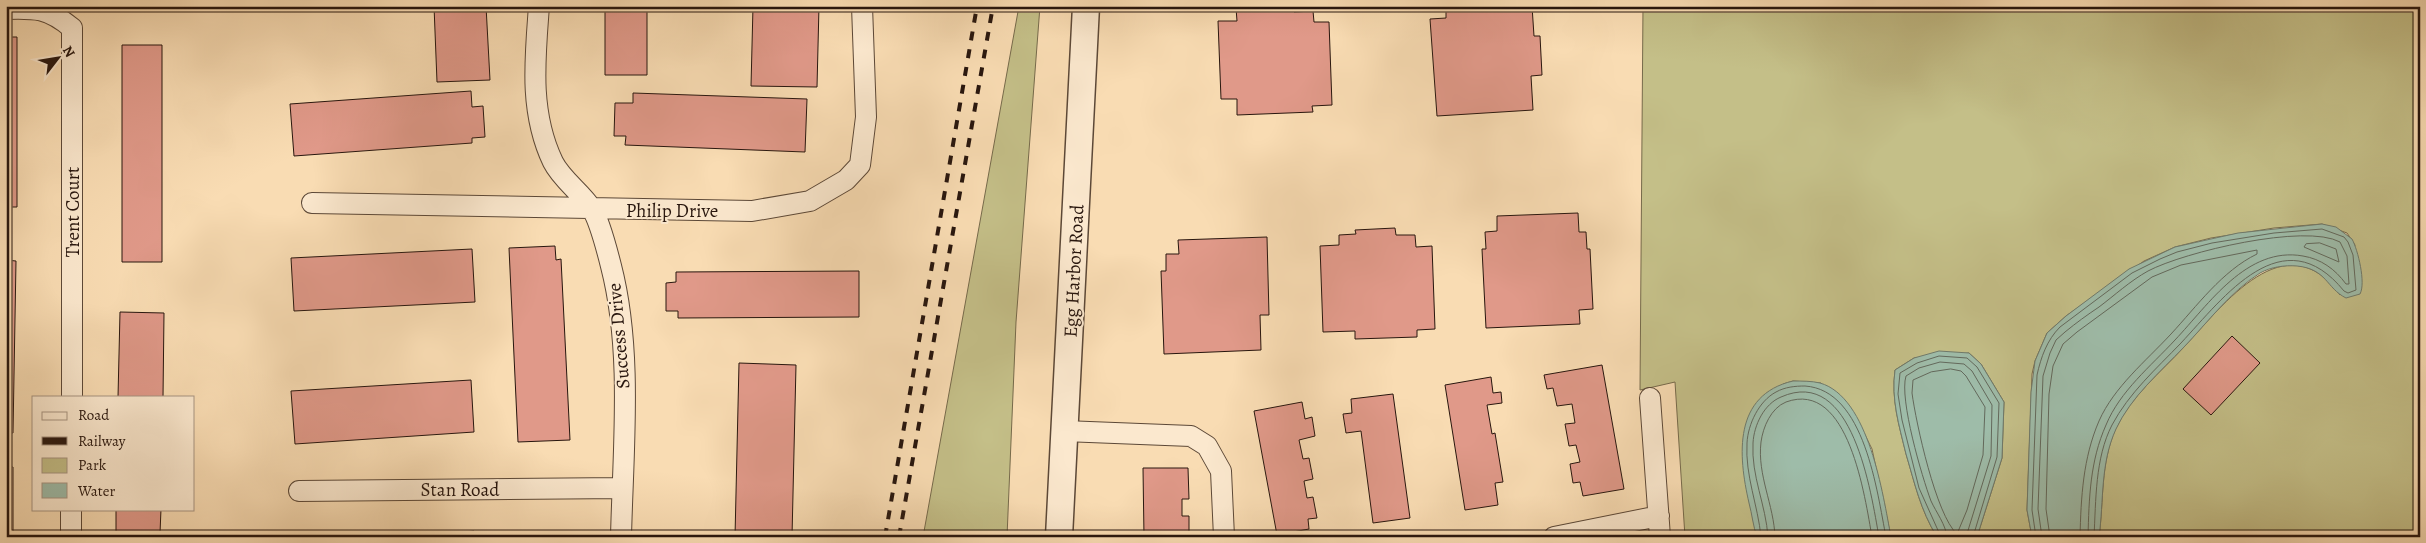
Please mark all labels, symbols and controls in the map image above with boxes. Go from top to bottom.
north arrow [32,32,82,82]
text: N [58,42,79,61]
street label: Trent Court [60,167,86,257]
street label: Philip Drive [626,198,718,224]
street label: Egg Harbor Road [1058,203,1091,338]
street label: Success Drive [601,282,637,390]
legend [32,396,195,510]
text: Road [78,405,110,425]
text: Railway [78,431,126,451]
text: Park [78,455,107,475]
street label: Stan Road [421,477,500,503]
text: Water [77,481,115,501]

